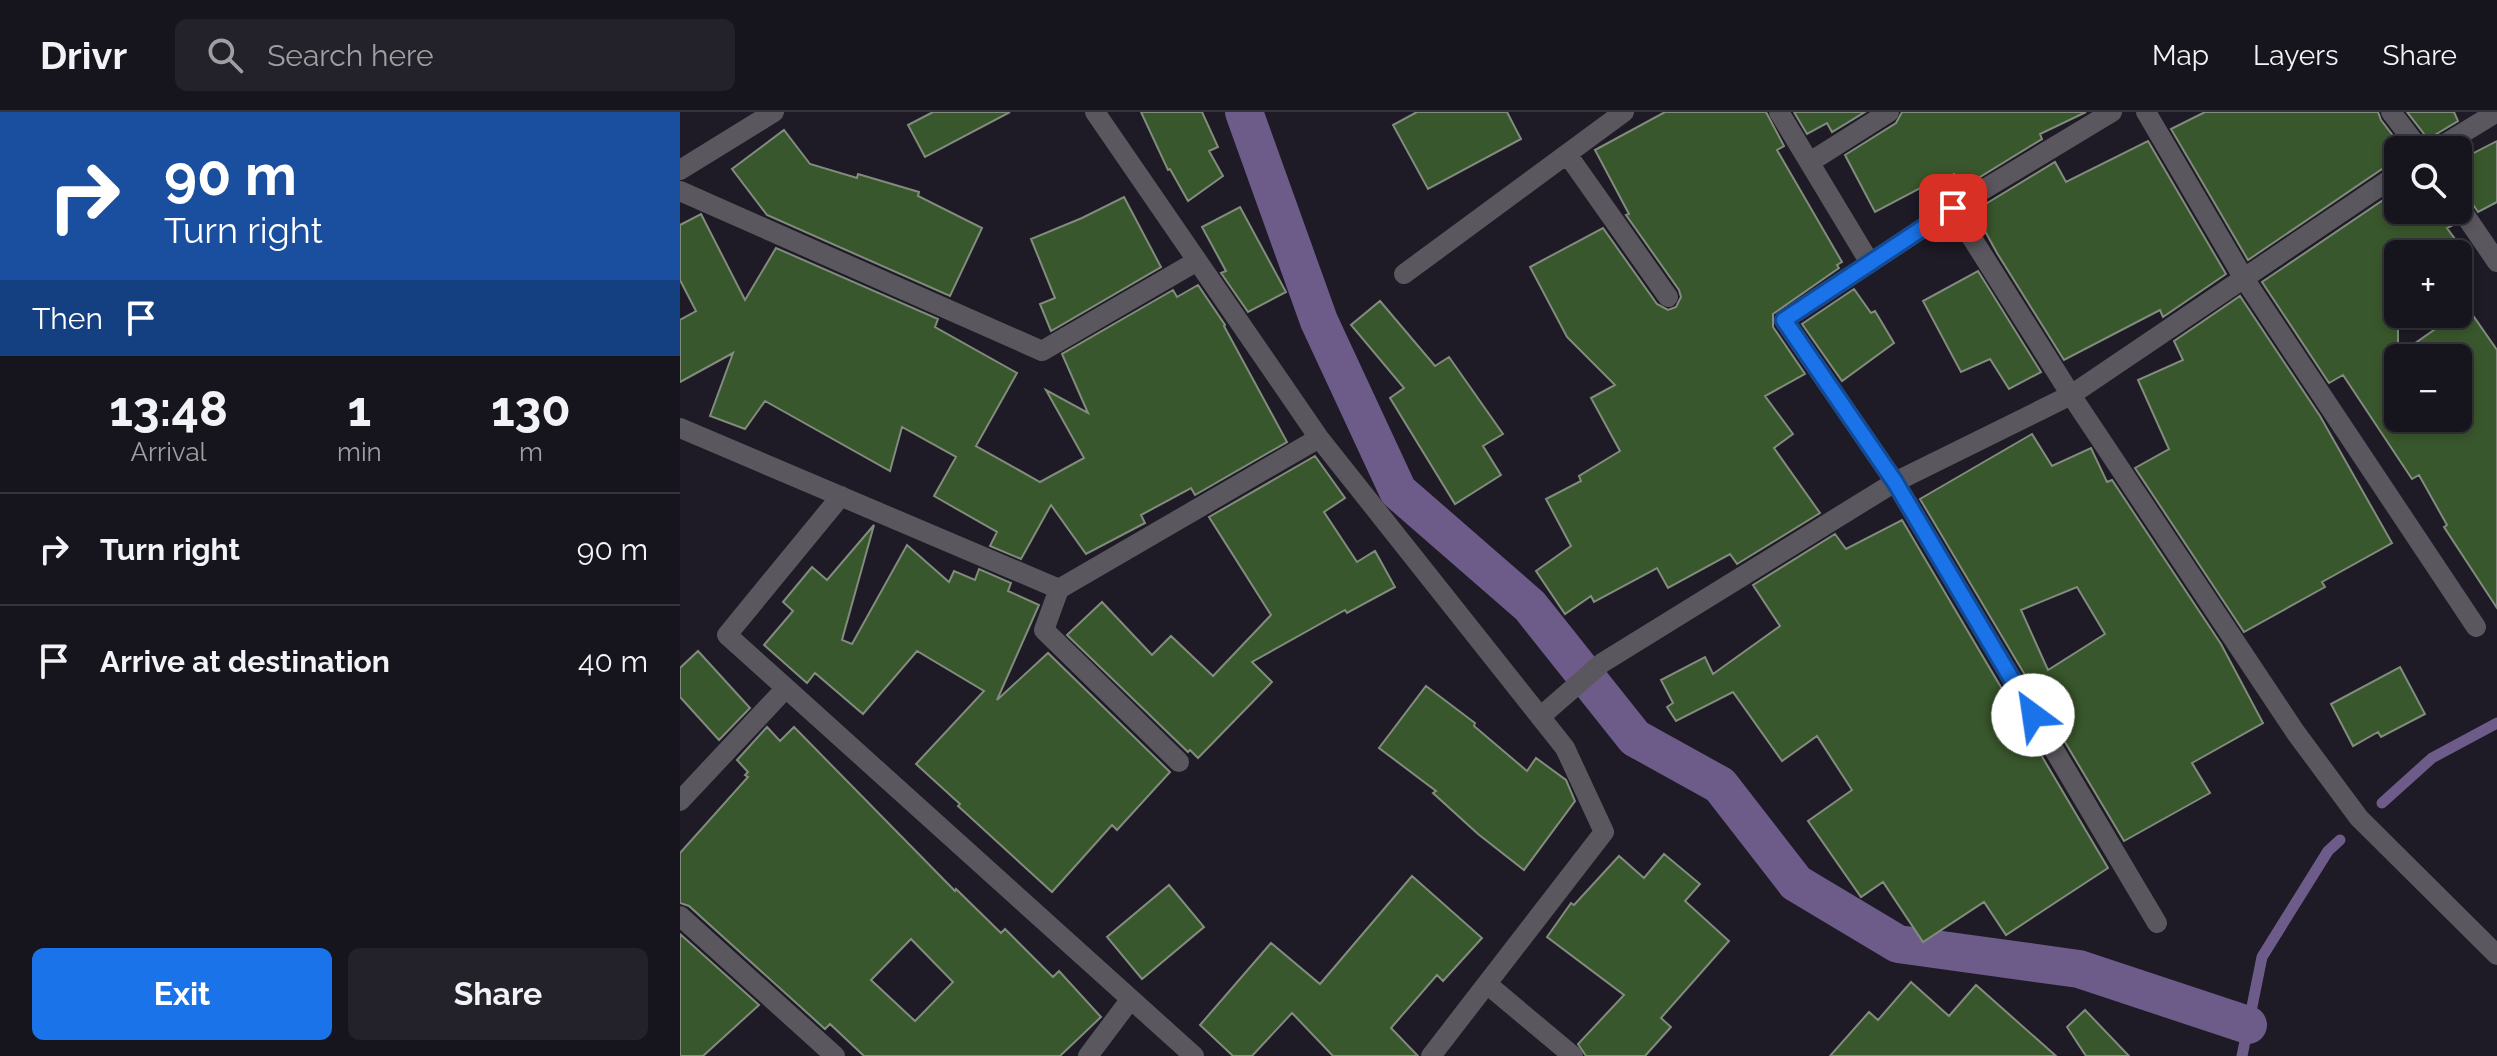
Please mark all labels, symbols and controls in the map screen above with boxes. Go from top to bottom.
search box [175,19,735,91]
text: Drivr [40,33,127,78]
icon: search [203,33,247,77]
text: Search here [267,38,434,73]
text: Map [2152,39,2209,72]
text: Layers [2253,39,2339,72]
text: Share [2383,39,2457,72]
map controls [2384,136,2472,432]
button: search [2384,136,2472,224]
text: 90 m [164,142,297,208]
icon: right [32,144,136,248]
pin [1919,174,1987,242]
icon: arrive [1931,186,1975,230]
text: Turn right [164,209,323,251]
button: + [2384,240,2472,328]
icon: arrive [119,296,163,340]
text: Then [32,301,103,336]
button: − [2384,344,2472,432]
text: 13:48 [109,381,228,437]
text: 1 [348,381,371,437]
text: 130 [491,381,571,437]
text: Arrival [130,437,207,467]
text: min [337,437,382,467]
text: m [519,437,543,467]
icon: right [32,527,76,571]
text: Turn right [100,532,240,567]
text: 90 m [577,532,648,567]
icon: arrive [32,639,76,683]
text: Arrive at destination [100,644,390,679]
text: 40 m [578,644,648,679]
position arrow [1991,673,2075,757]
button: Exit [32,948,332,1040]
button: Share [348,948,648,1040]

